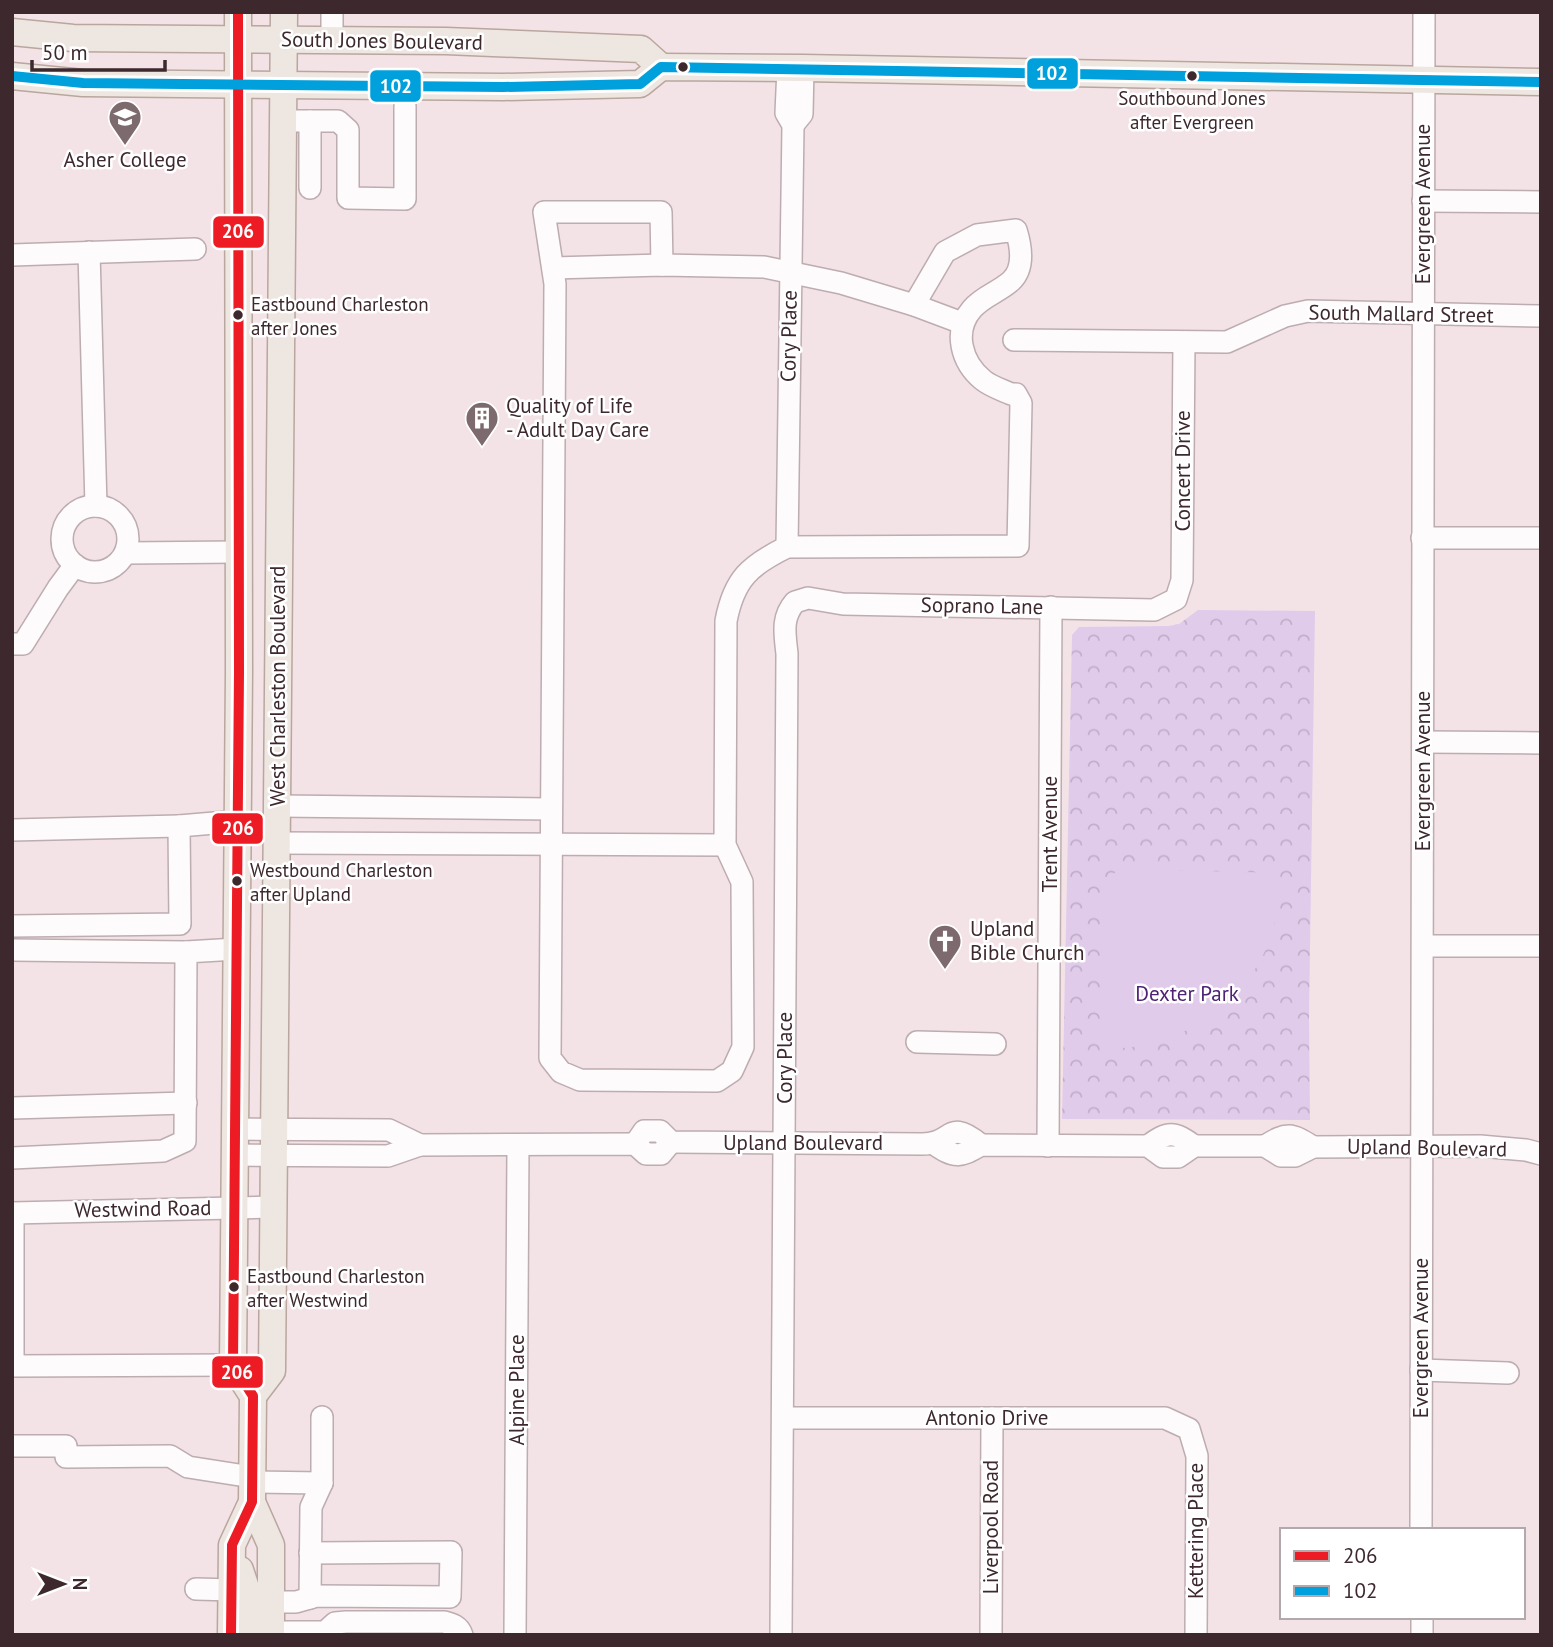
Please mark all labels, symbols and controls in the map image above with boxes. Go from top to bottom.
street label: South Jones Boulevard [281,25,483,56]
scale bar [32,28,164,72]
text: 50 m [42,39,88,66]
line badge: 102 [1026,57,1079,90]
unlabelled marker [676,60,690,74]
text: 102 [1036,61,1068,85]
line badge: 102 [369,69,422,103]
marker: Southbound Jones after Evergreen [1185,69,1199,83]
text: 102 [380,74,412,98]
place label: Southbound Jones after Evergreen [1118,86,1266,134]
school or university icon: Asher College [106,98,144,147]
street label: Evergreen Avenue [1409,124,1436,284]
place label: Asher College [63,146,187,173]
line badge: 206 [212,215,265,249]
text: 206 [222,219,254,243]
street label: Cory Place [774,290,803,382]
place label: Eastbound Charleston after Jones [251,292,429,340]
street label: South Mallard Street [1308,298,1494,329]
marker: Eastbound Charleston after Jones [231,308,245,322]
place label: Quality of Life - Adult Day Care [506,392,649,443]
building icon: Quality of Life - Adult Day Care [463,399,501,448]
street label: Concert Drive [1169,410,1196,532]
street label: West Charleston Boulevard [264,566,291,806]
street label: Soprano Lane [920,591,1044,620]
street label: Evergreen Avenue [1409,691,1436,851]
street label: Trent Avenue [1036,776,1063,892]
line badge: 206 [211,812,264,845]
text: 206 [222,816,254,840]
place label: Westbound Charleston after Upland [250,858,433,906]
marker: Westbound Charleston after Upland [230,874,244,888]
place label: Upland Bible Church [970,915,1085,966]
church icon: Upland Bible Church [926,922,964,971]
park label: Dexter Park [1135,980,1239,1007]
street label: Cory Place [771,1012,798,1104]
street label: Upland Boulevard [723,1129,883,1156]
street label: Upland Boulevard [1347,1133,1507,1162]
street label: Westwind Road [74,1194,212,1223]
street label: Evergreen Avenue [1407,1258,1434,1418]
place label: Eastbound Charleston after Westwind [247,1264,425,1312]
marker: Eastbound Charleston after Westwind [227,1280,241,1294]
street label: Alpine Place [503,1334,530,1446]
line badge: 206 [211,1355,264,1389]
text: 206 [221,1360,253,1384]
street label: Antonio Drive [926,1404,1048,1431]
street label: Liverpool Road [977,1460,1004,1594]
street label: Kettering Place [1182,1463,1209,1599]
legend [1280,1528,1525,1619]
text: 206 [1343,1542,1377,1569]
north arrow [28,1549,98,1619]
text: 102 [1343,1577,1377,1604]
text: N [68,1578,92,1590]

